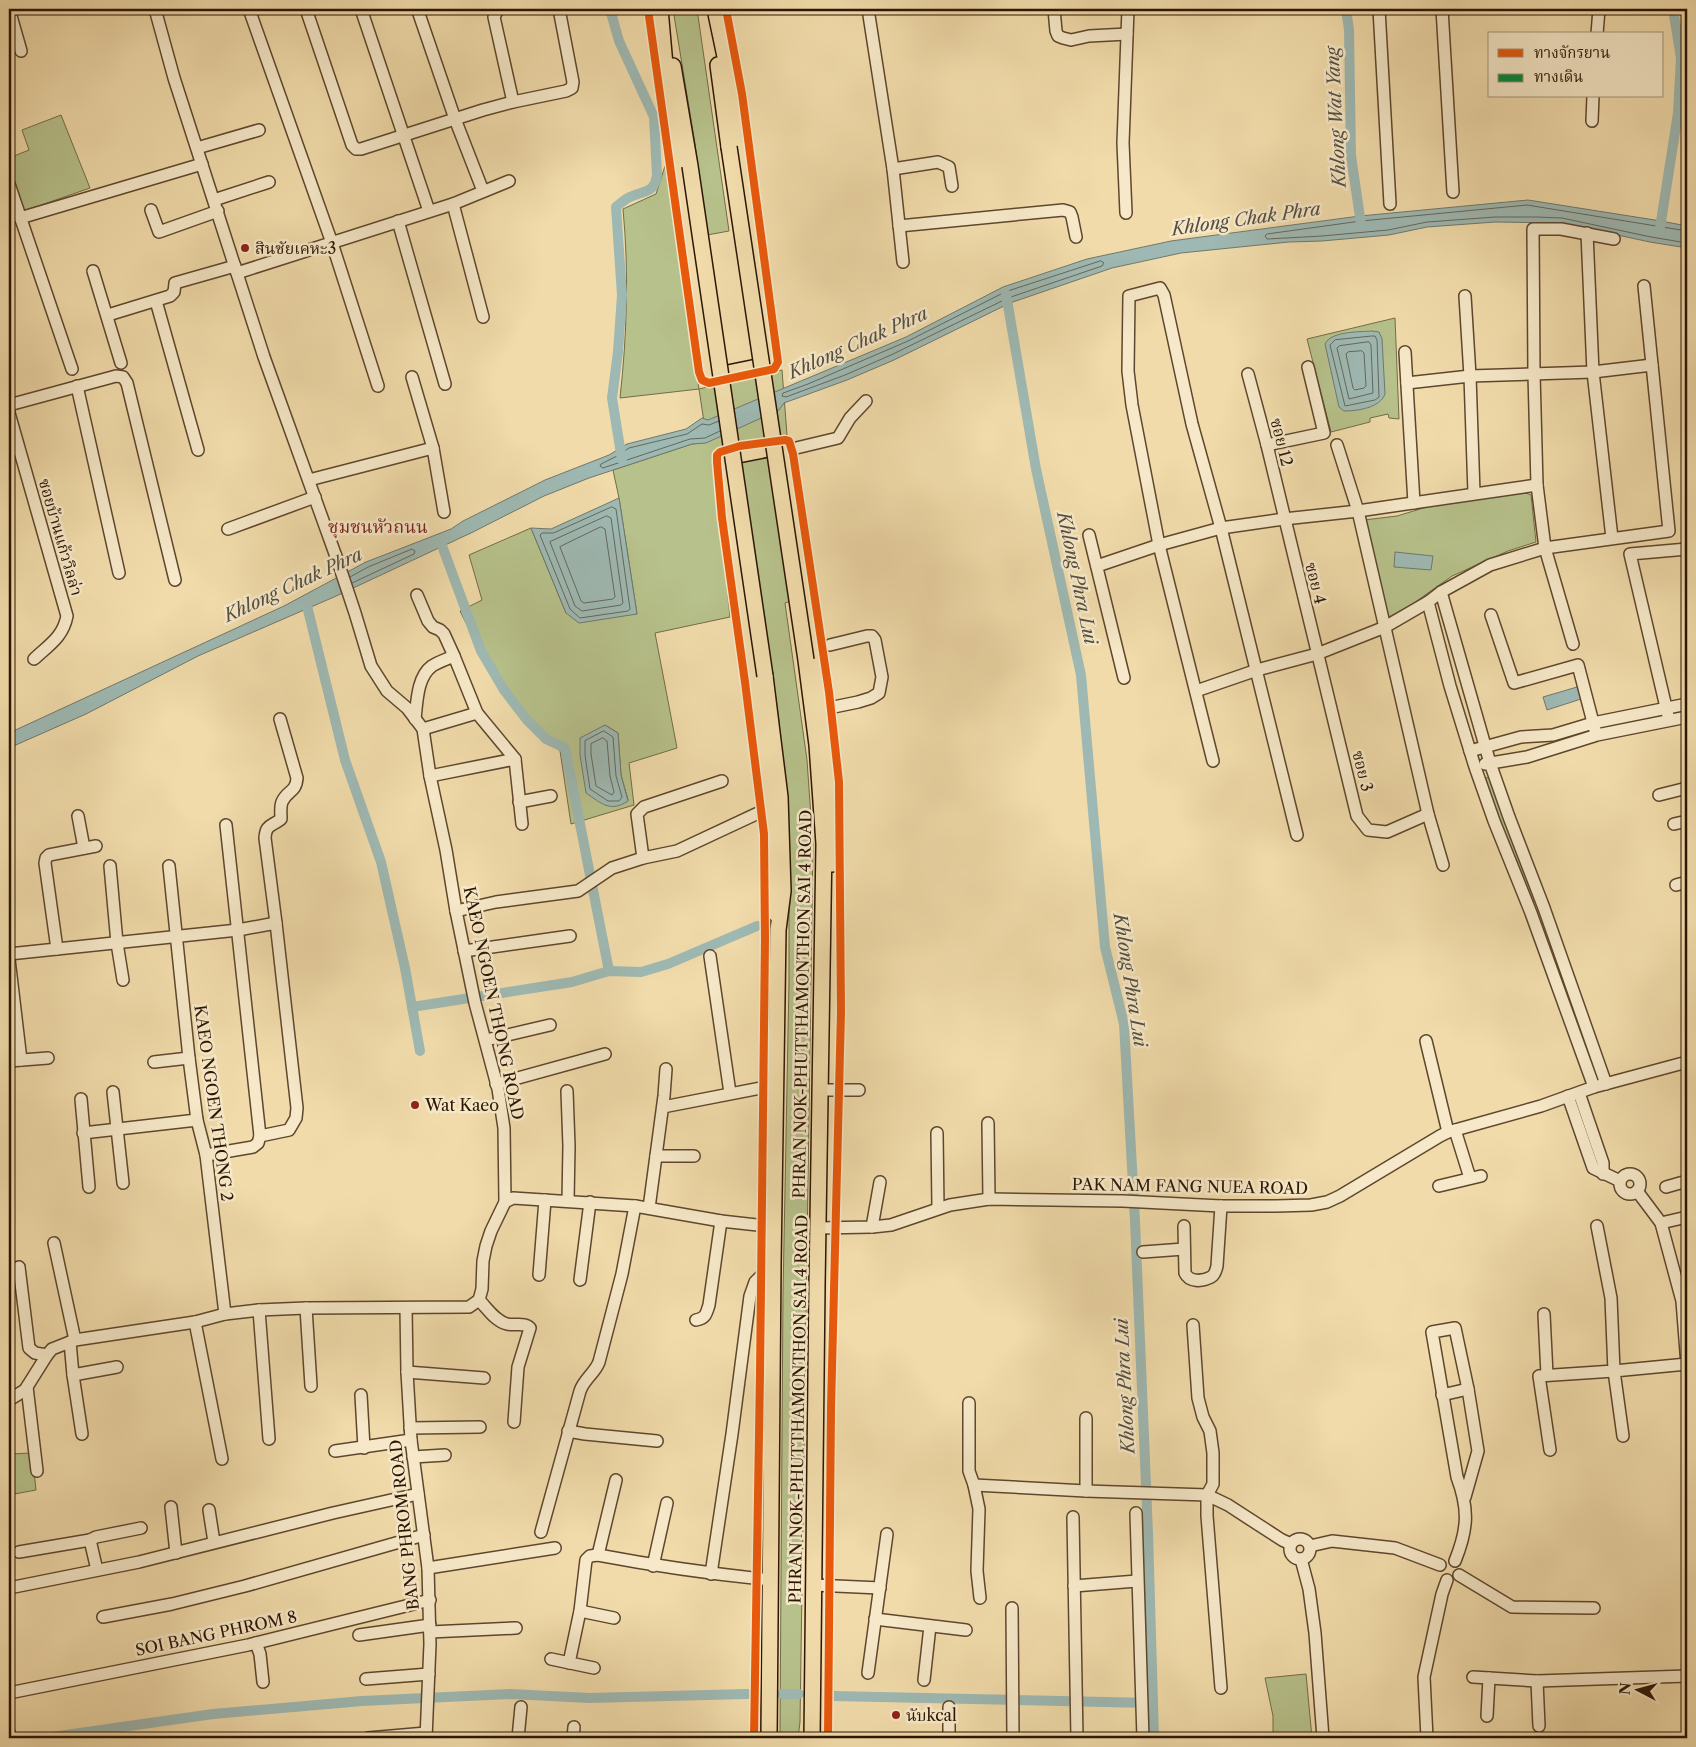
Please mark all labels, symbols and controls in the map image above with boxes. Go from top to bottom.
legend [1488,32,1664,98]
text: ทางจักรยาน [1534,43,1610,62]
water label: Khlong Wat Yang [1321,44,1351,190]
text: ทางเดิน [1534,67,1583,86]
water label: Khlong Chak Phra [1168,198,1322,241]
place label: สินชัยเคหะ3 [255,238,336,258]
marker: สินชัยเคหะ3 [239,242,251,254]
water label: Khlong Chak Phra [783,302,931,384]
street label: ซอย 12 [1266,416,1298,468]
street label: ซอยบ้านแก้ววิลล่า [35,476,87,598]
water label: Khlong Phra Lui [1052,508,1102,648]
district label: ชุมชนหัวถนน [328,516,428,539]
water label: Khlong Chak Phra [218,543,366,628]
street label: ซอย 4 [1301,560,1331,606]
street label: ซอย 3 [1348,748,1378,794]
street label: PHRAN NOK-PHUTTHAMONTHON SAI 4 ROAD [789,809,815,1199]
street label: KAEO NGOEN THONG ROAD [459,884,529,1122]
water label: Khlong Phra Lui [1108,910,1152,1050]
street label: KAEO NGOEN THONG 2 [190,1003,238,1203]
place label: Wat Kaeo [424,1095,499,1115]
marker: Wat Kaeo [409,1099,421,1111]
street label: PAK NAM FANG NUEA ROAD [1072,1174,1308,1198]
street label: PHRAN NOK-PHUTTHAMONTHON SAI 4 ROAD [785,1214,811,1604]
water label: Khlong Phra Lui [1110,1317,1140,1456]
street label: BANG PHROM ROAD [385,1439,423,1611]
street label: SOI BANG PHROM 8 [133,1606,299,1660]
north arrow [1614,1664,1664,1714]
text: N [1615,1682,1635,1696]
place label: นับkcal [906,1705,957,1725]
marker: นับkcal [890,1709,902,1721]

